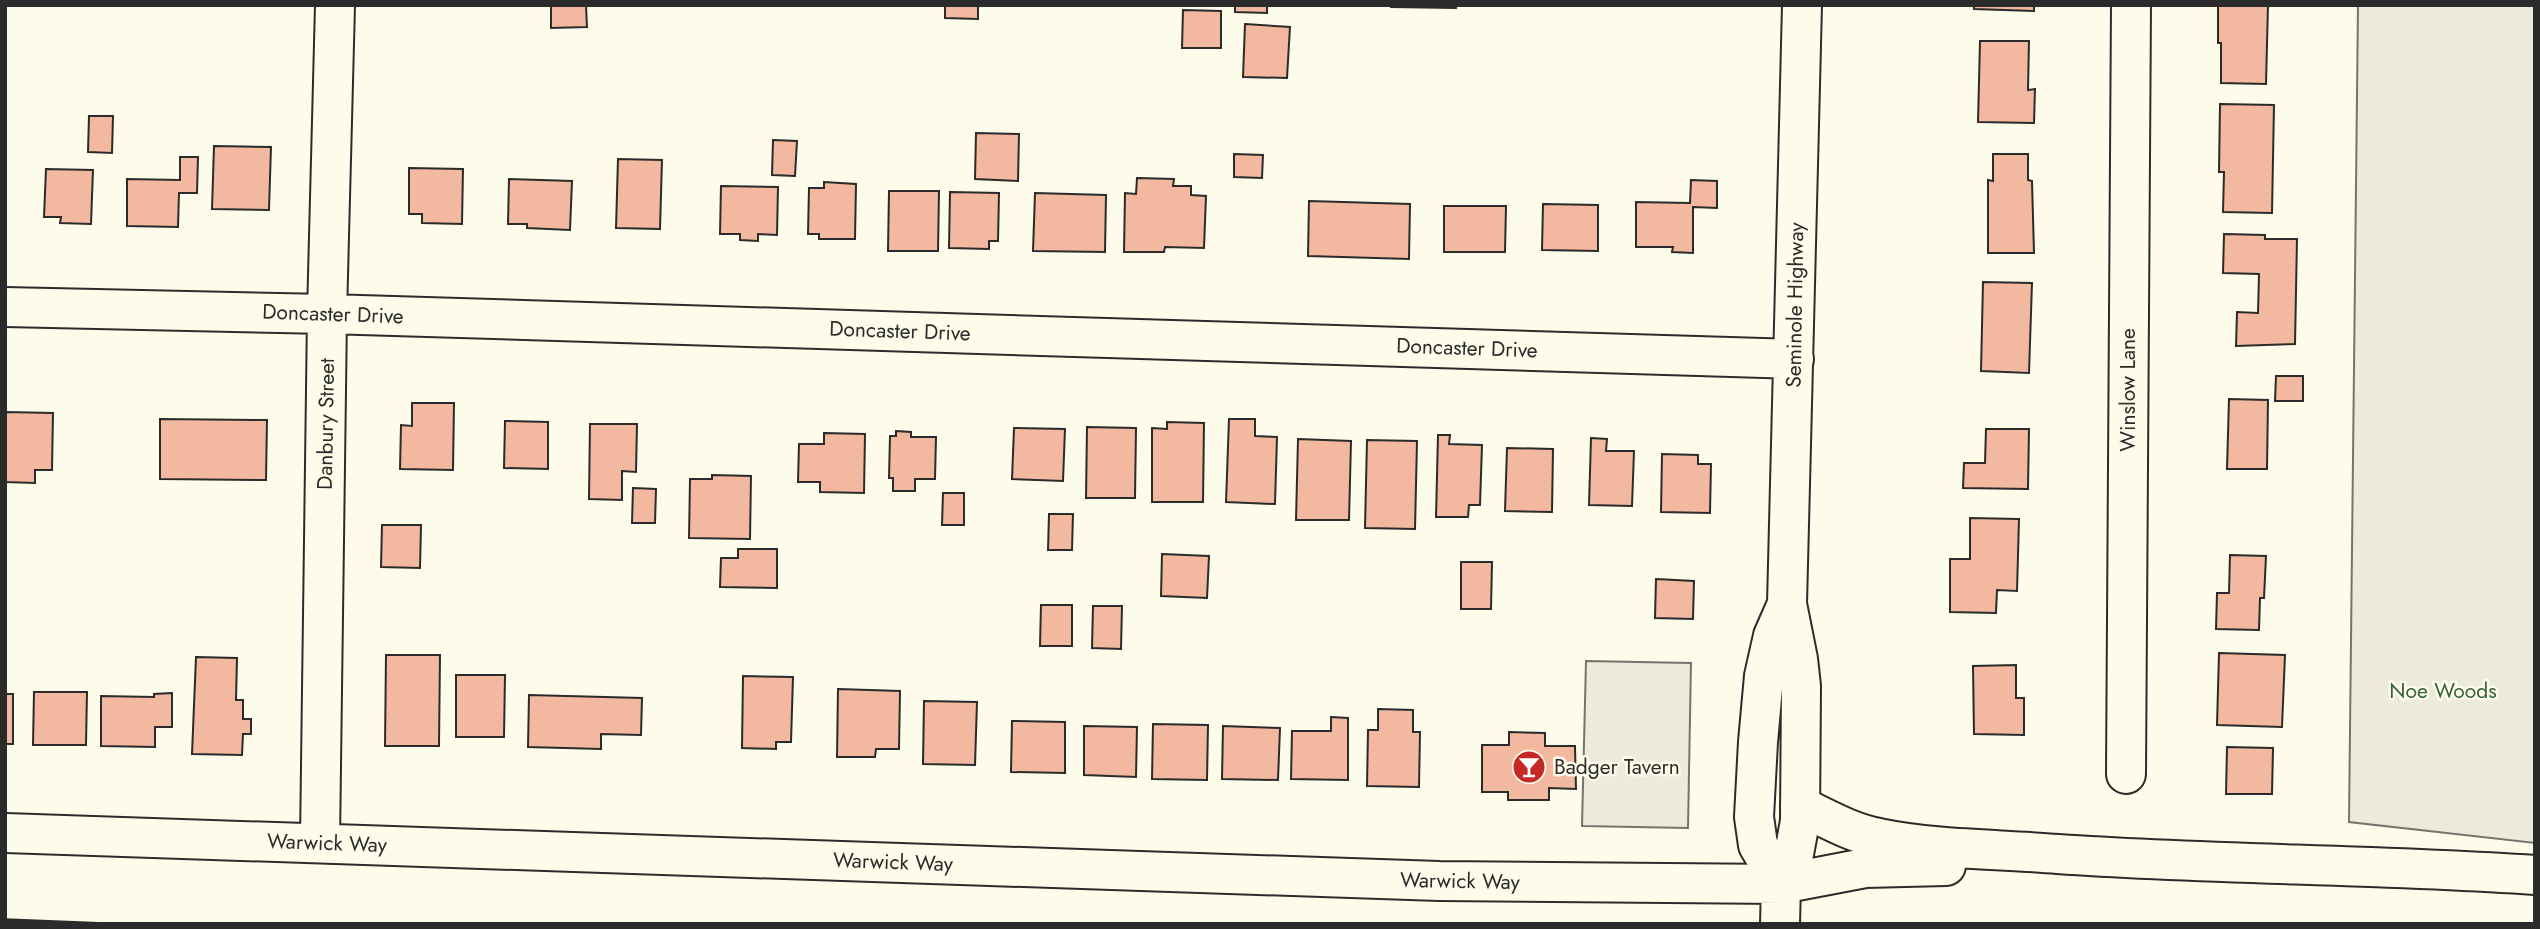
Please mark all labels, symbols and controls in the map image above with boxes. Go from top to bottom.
street label: Seminole Highway [1779,221,1811,388]
street label: Doncaster Drive [262,297,404,331]
street label: Doncaster Drive [829,314,971,348]
street label: Winslow Lane [2113,328,2143,452]
street label: Doncaster Drive [1396,331,1538,365]
street label: Danbury Street [310,358,342,490]
park label: Noe Woods [2389,676,2497,706]
bar icon: Badger Tavern [1510,748,1548,786]
place label: Badger Tavern [1554,752,1680,782]
street label: Warwick Way [267,826,388,860]
street label: Warwick Way [833,845,954,879]
street label: Warwick Way [1400,865,1521,897]

